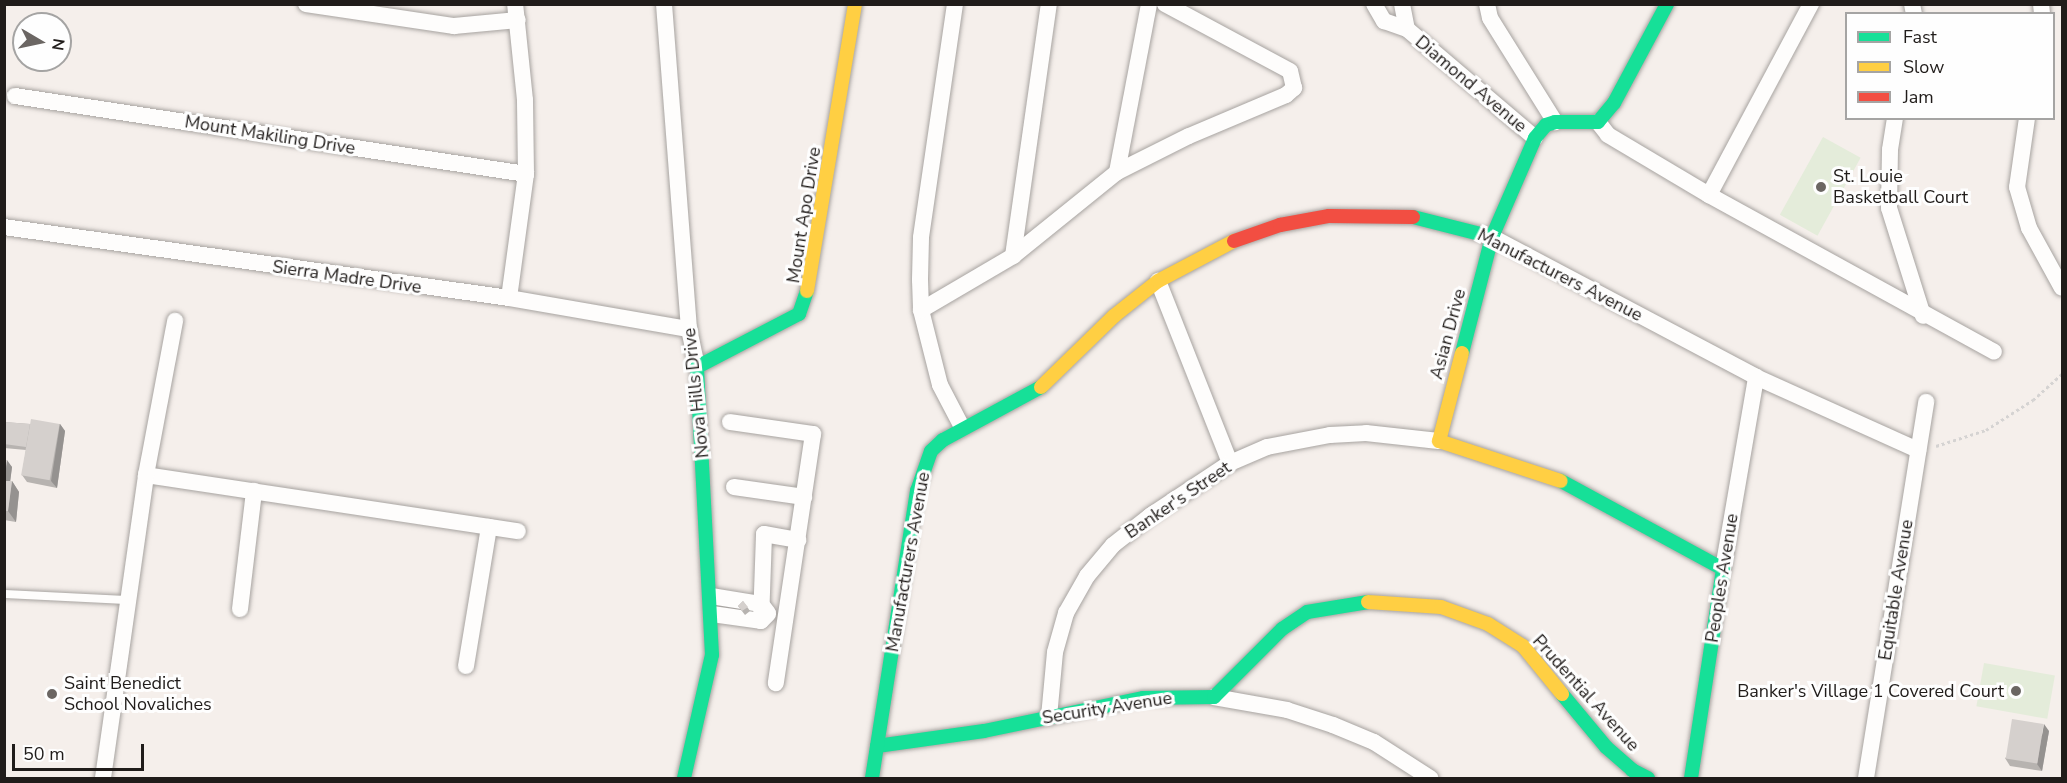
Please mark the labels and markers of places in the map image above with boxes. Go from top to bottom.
place label: St. Louie Basketball Court [1833,166,1968,208]
marker: St. Louie Basketball Court [1814,180,1828,194]
place label: Saint Benedict School Novaliches [64,673,212,716]
place label: Banker's Village 1 Covered Court [1737,680,2004,702]
marker: Banker's Village 1 Covered Court [2009,684,2023,698]
marker: Saint Benedict School Novaliches [45,687,59,701]

